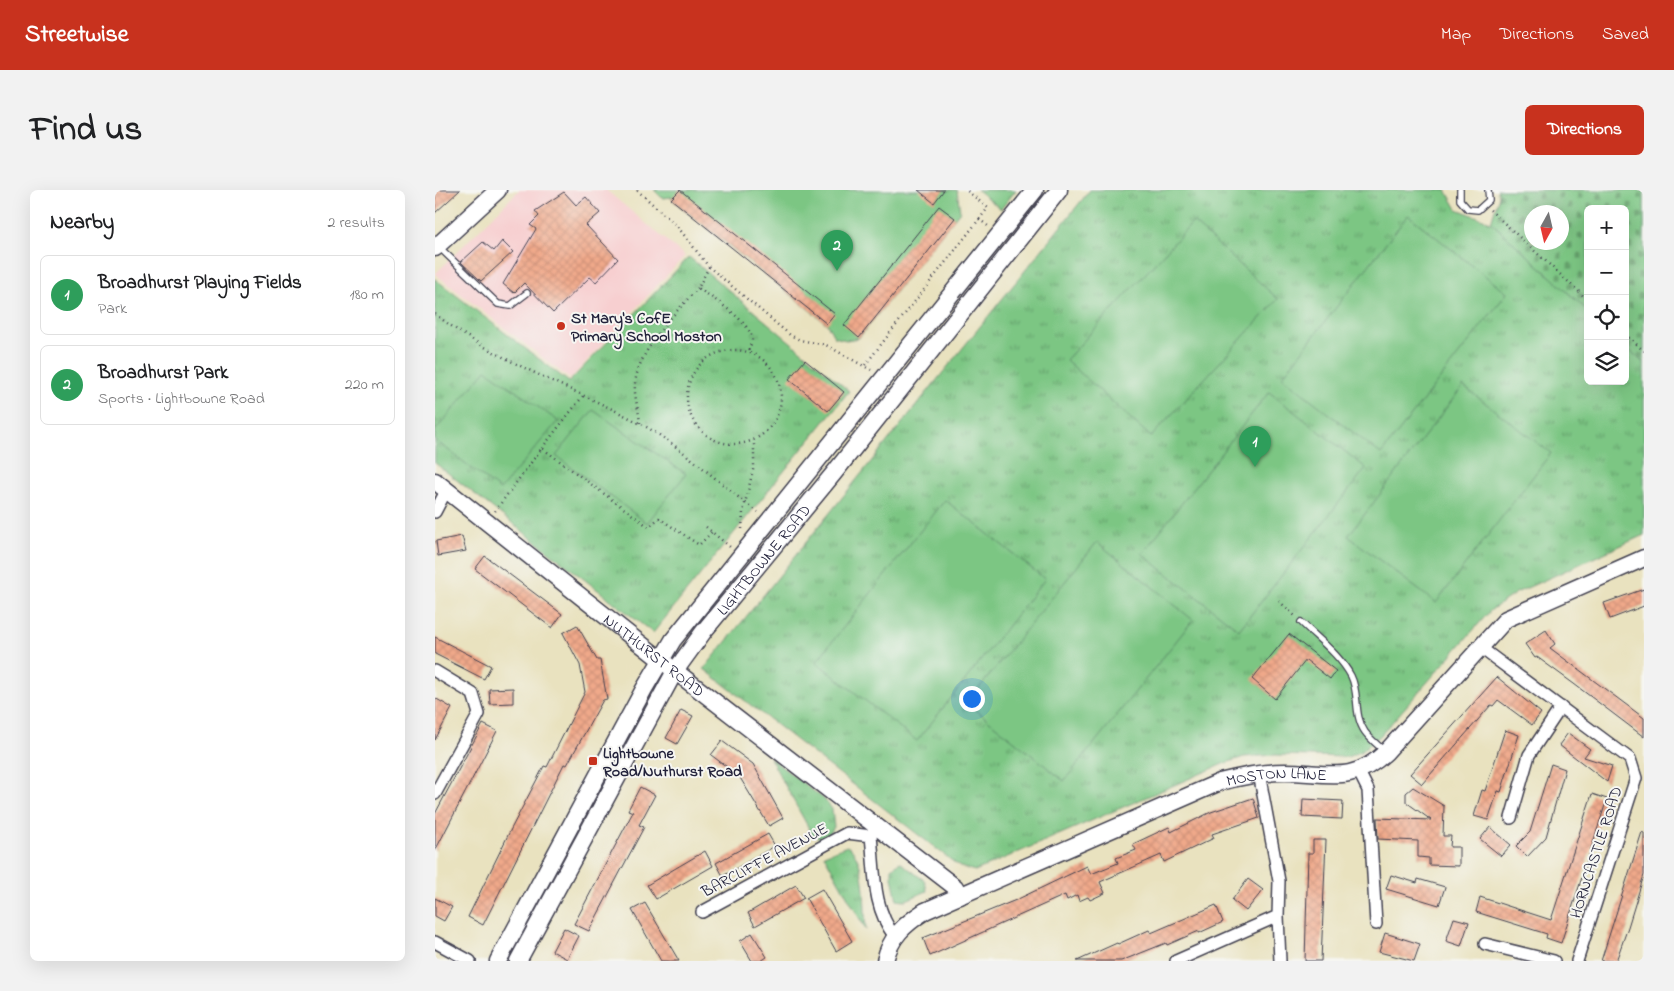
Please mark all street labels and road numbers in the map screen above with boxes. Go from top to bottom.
street label: LIGHTBOWNE ROAD [712,500,817,621]
street label: NUTHURST ROAD [598,609,709,704]
street label: MOSTON LANE [1224,762,1327,794]
street label: HORNCASTLE ROAD [1564,784,1630,922]
street label: BARCLIFFE AVENUE [697,817,832,905]

